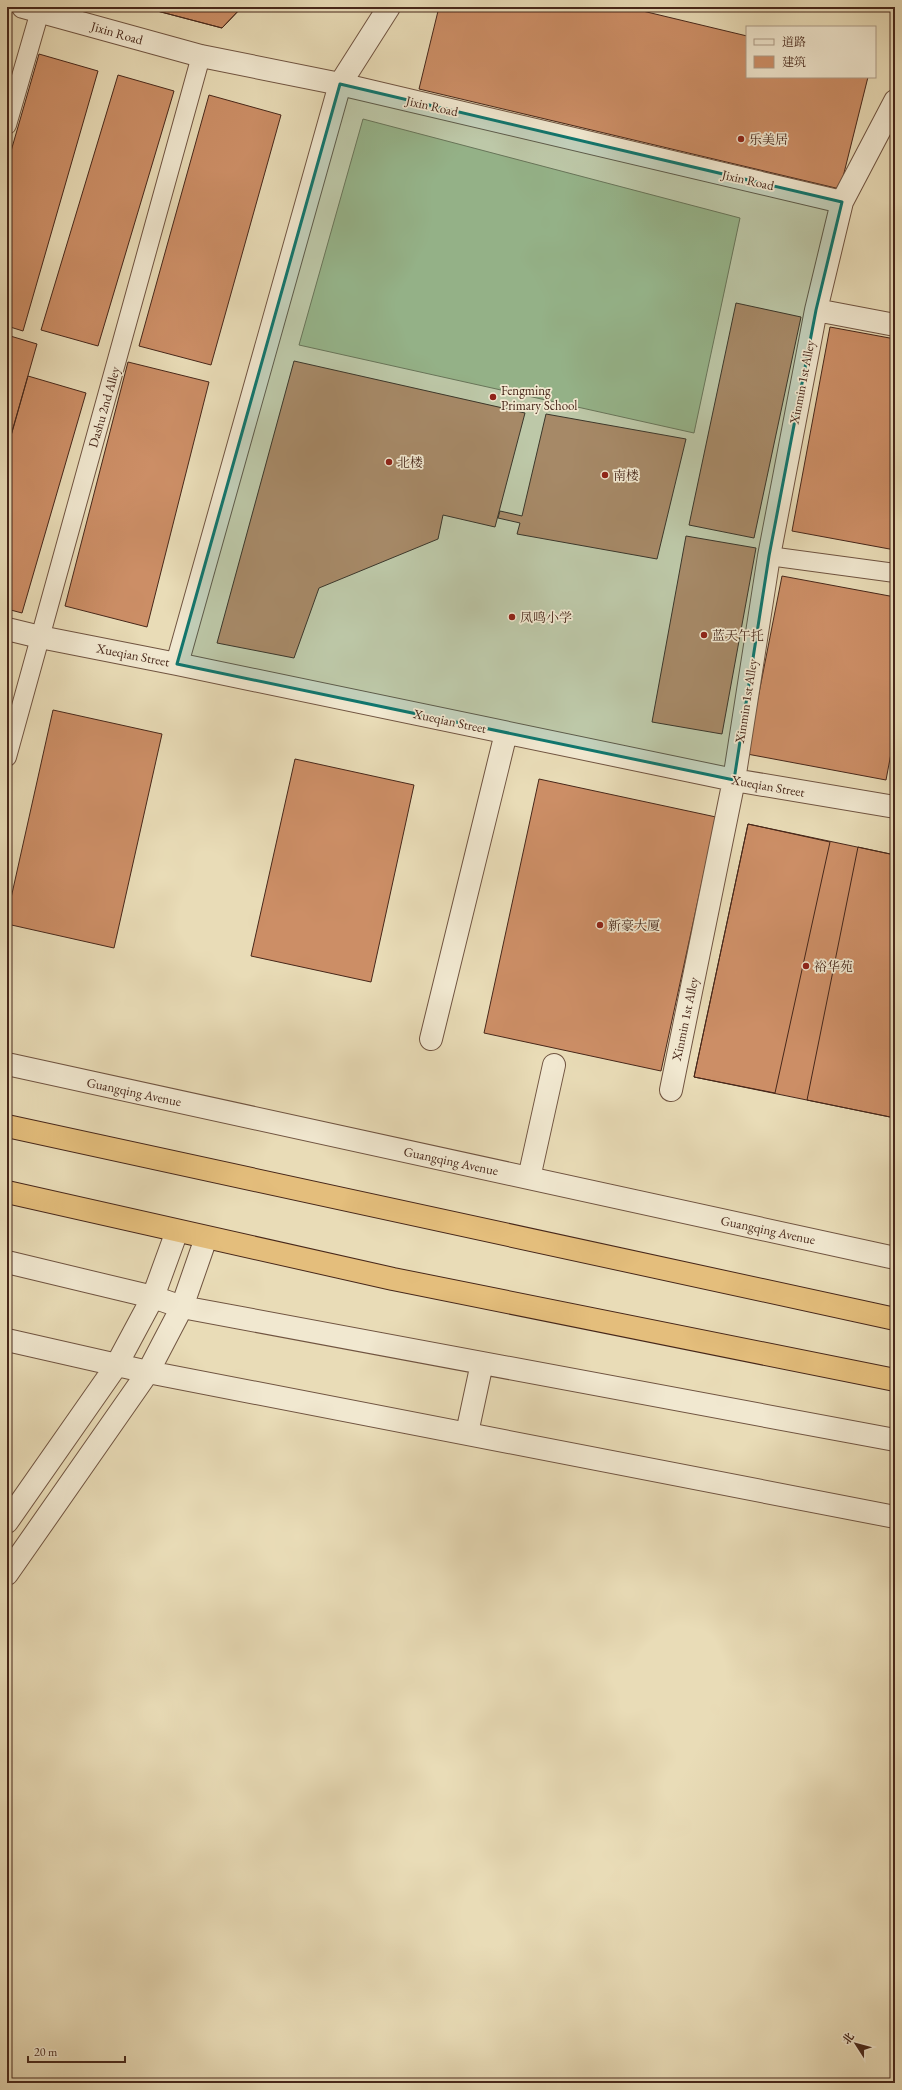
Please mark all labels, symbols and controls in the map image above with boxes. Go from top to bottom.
street label: Jixin Road [88,17,145,49]
legend [746,26,876,78]
text: 道路 [782,34,806,50]
text: 建筑 [782,54,806,70]
street label: Jixin Road [403,92,460,120]
place label: 乐美居 [749,131,788,148]
marker: 乐美居 [736,134,746,144]
street label: Jixin Road [719,166,776,194]
street label: Xinmin 1st Alley [785,338,819,426]
street label: Dashu 2nd Alley [84,364,124,450]
place label: Fengming Primary School [501,382,577,414]
marker: Fengming Primary School [488,392,498,402]
place label: 北楼 [397,454,423,471]
marker: 北楼 [384,457,394,467]
place label: 南楼 [613,467,639,484]
marker: 南楼 [600,470,610,480]
place label: 凤鸣小学 [520,609,572,626]
marker: 凤鸣小学 [507,612,517,622]
place label: 蓝天午托 [712,627,764,644]
marker: 蓝天午托 [699,630,709,640]
street label: Xueqian Street [94,639,171,670]
street label: Xinmin 1st Alley [731,657,761,745]
street label: Xueqian Street [411,705,488,737]
street label: Xueqian Street [729,771,806,801]
place label: 新豪大厦 [608,917,660,934]
marker: 新豪大厦 [595,920,605,930]
place label: 裕华苑 [814,958,853,975]
marker: 裕华苑 [801,961,811,971]
street label: Xinmin 1st Alley [668,975,702,1063]
street label: Guangqing Avenue [85,1074,183,1110]
street label: Guangqing Avenue [402,1143,500,1179]
street label: Guangqing Avenue [719,1212,817,1248]
north arrow [836,2024,876,2064]
text: 北 [839,2030,857,2047]
scale bar [28,2038,125,2064]
text: 20 m [34,2044,58,2060]

